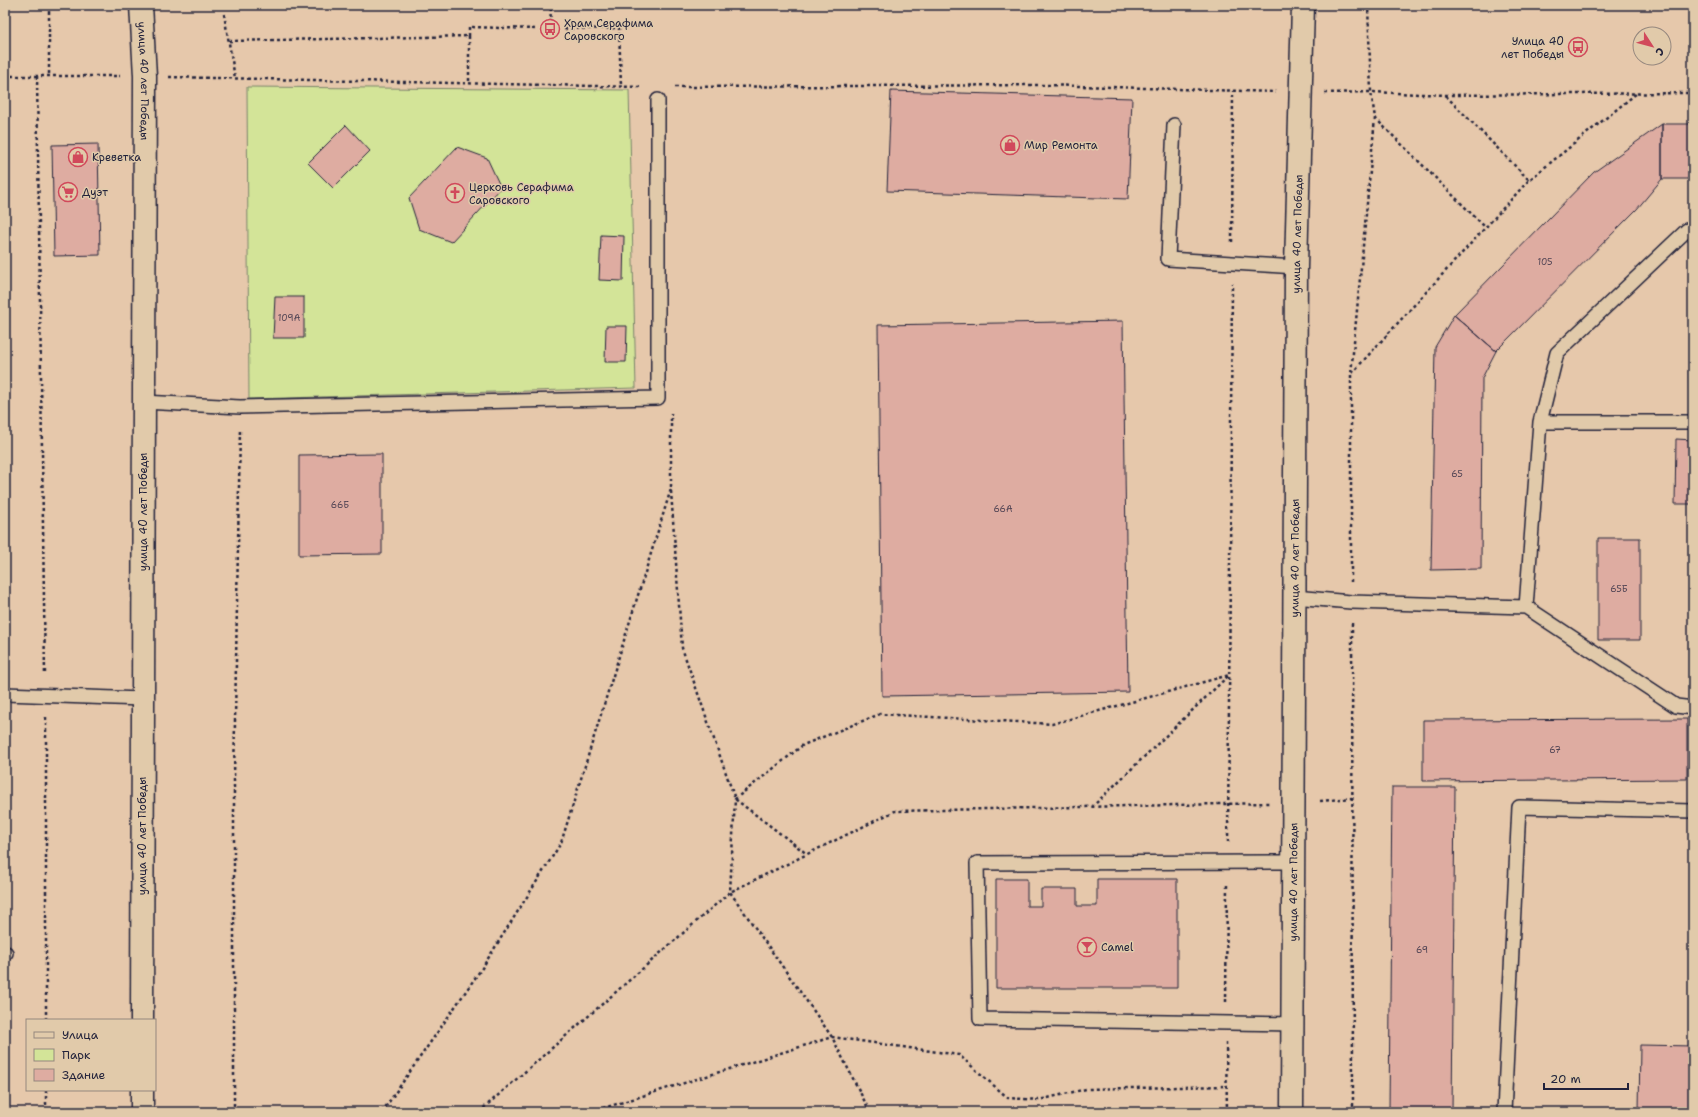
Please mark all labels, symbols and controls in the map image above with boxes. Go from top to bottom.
place label: Храм Серафима Саровского [564,16,653,44]
bus stop icon: Храм Серафима Саровского [539,18,561,40]
street label: улица 40 лет Победы [134,21,152,140]
north arrow [1632,26,1672,66]
place label: Улица 40 лет Победы [1501,34,1564,62]
bus stop icon: Улица 40 лет Победы [1567,36,1589,58]
text: С [1651,44,1668,59]
shop icon: Мир Ремонта [999,134,1021,156]
place label: Мир Ремонта [1024,138,1098,153]
shop icon: Креветка [67,146,89,168]
place label: Креветка [92,150,141,165]
street label: улица 40 лет Победы [1289,174,1306,293]
place label: Церковь Серафима Саровского [469,180,574,208]
supermarket icon: Дуэт [57,181,79,203]
church icon: Церковь Серафима Саровского [444,182,466,204]
place label: Дуэт [82,185,108,200]
house number: 105 [1537,256,1553,268]
house number: 109А [278,312,301,324]
street label: улица 40 лет Победы [136,453,151,571]
house number: 65 [1451,468,1463,480]
house number: 66Б [331,499,349,511]
street label: улица 40 лет Победы [1287,499,1303,617]
house number: 66А [994,503,1013,515]
house number: 65Б [1610,583,1628,595]
house number: 67 [1549,744,1561,756]
street label: улица 40 лет Победы [135,777,150,895]
street label: улица 40 лет Победы [1286,823,1301,941]
bar icon: Camel [1076,936,1098,958]
place label: Camel [1101,940,1134,955]
house number: 69 [1416,944,1428,956]
legend [26,1019,156,1091]
text: Улица [62,1027,99,1043]
text: Парк [62,1047,91,1063]
scale bar [1544,1065,1628,1091]
text: Здание [62,1067,106,1083]
text: 20 m [1550,1071,1581,1087]

